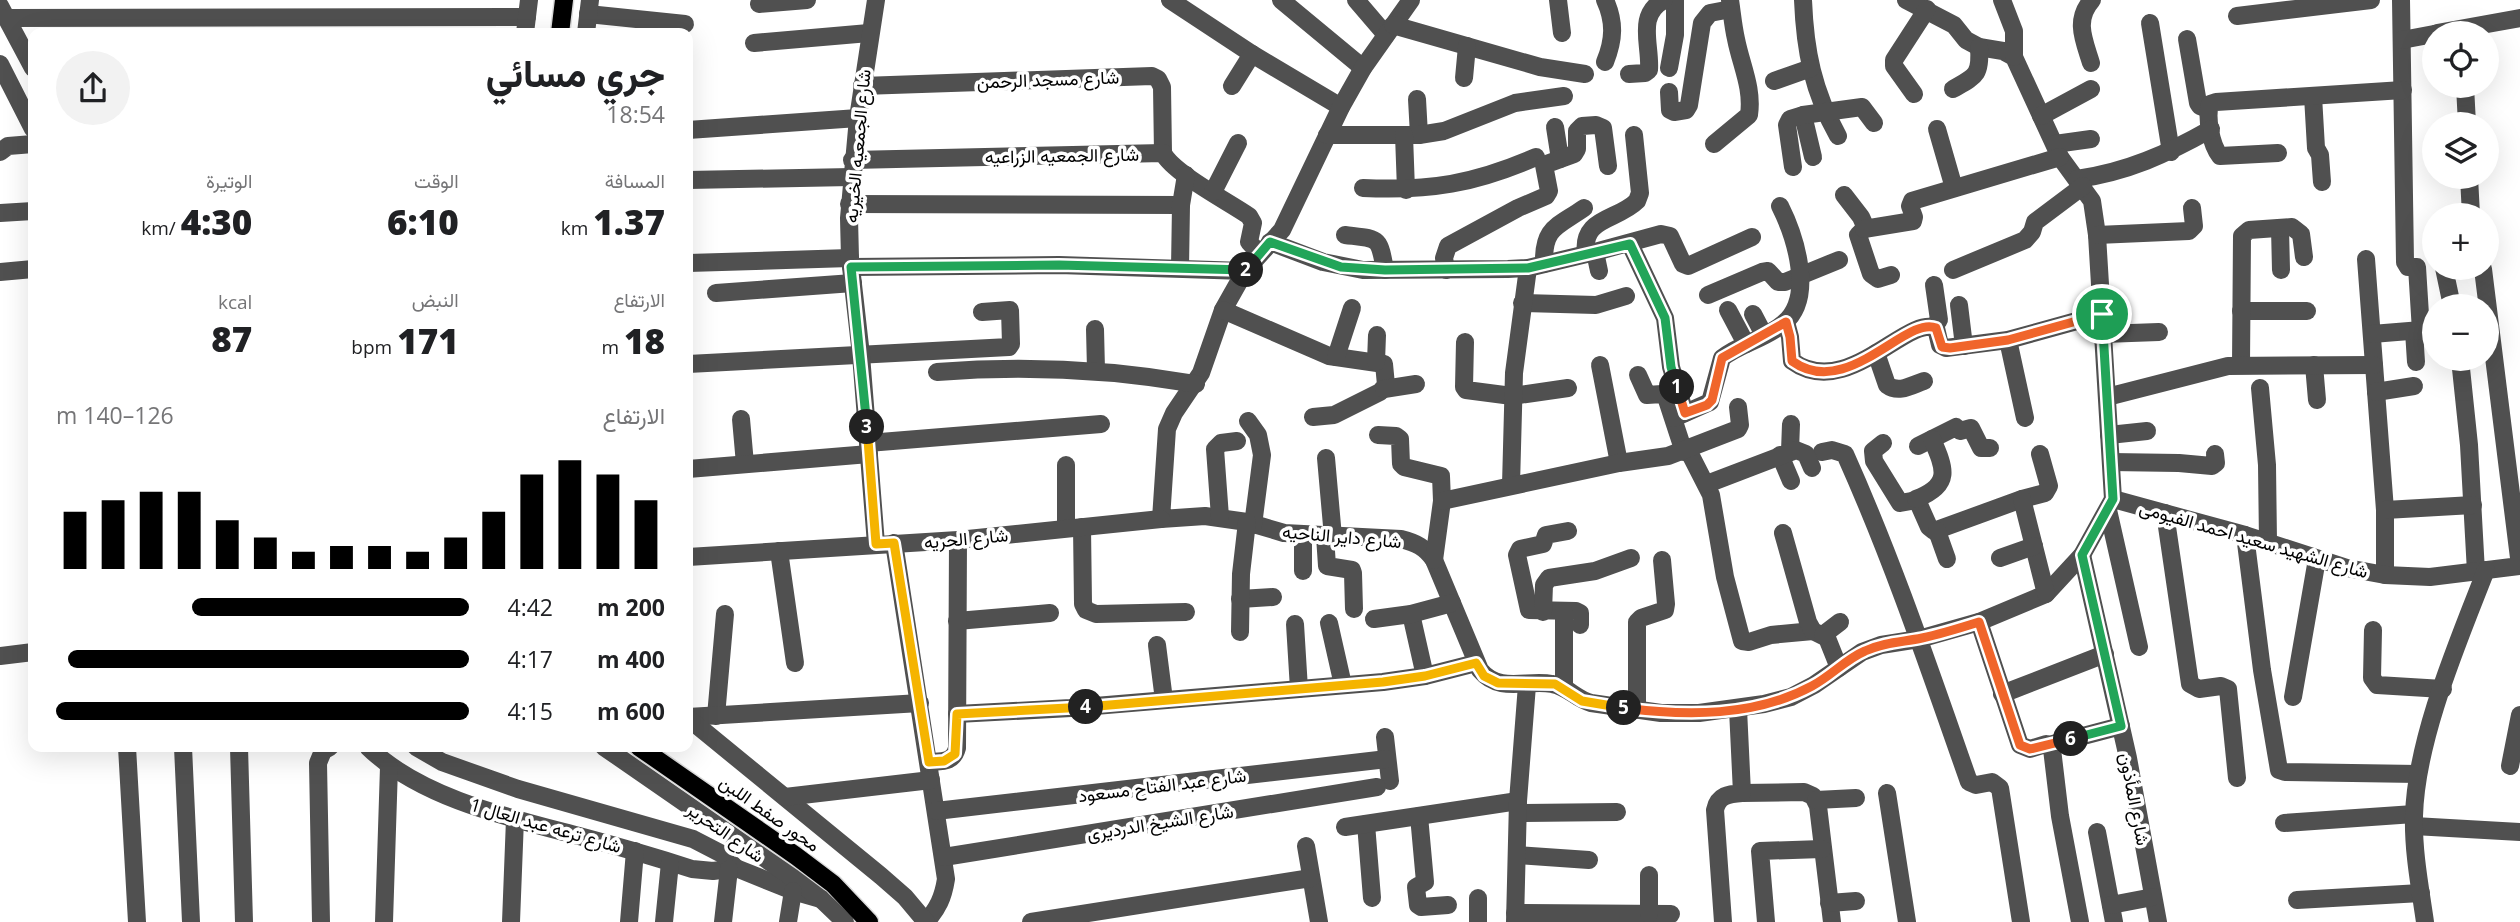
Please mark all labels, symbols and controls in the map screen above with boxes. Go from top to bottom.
map controls [2422,21,2499,371]
button: locate [2422,21,2499,98]
text: جري مسائي [486,46,665,98]
button: share [56,51,130,125]
street label: شارع مسجد الرحمن [976,65,1120,94]
street label: شارع الجمعيه الخيريه [838,68,877,224]
text: 18:54 [606,98,665,130]
button: layers [2422,112,2499,189]
street label: شارع الجمعيه الزراعيه [985,142,1139,169]
text: الوتيرة [206,168,252,194]
text: الوقت [414,168,459,194]
text: المسافة [605,168,665,194]
text: 4:30 [181,198,252,245]
text: 6:10 [387,198,459,245]
text: 1.37 [593,198,665,245]
button: + [2422,203,2499,280]
text: /km [141,215,181,241]
text: km [561,215,593,241]
pin: 2 [1228,252,1264,288]
text: 2 [1240,256,1251,282]
pin [2072,284,2132,344]
text: النبض [412,287,459,313]
text: الارتفاع [613,287,665,313]
text: kcal [218,289,252,315]
button: − [2422,294,2499,371]
icon: arrive [2083,295,2121,333]
text: 87 [211,315,252,362]
text: 171 [397,317,459,364]
text: 18 [624,317,665,364]
text: bpm [351,334,397,360]
text: m [601,334,624,360]
pin: 1 [1660,370,1694,404]
text: 1 [1671,373,1682,399]
text: 126–140 m [56,399,174,431]
text: الارتفاع [603,399,665,431]
pin: 3 [850,410,884,444]
text: 3 [861,413,872,439]
street label: شارع الشهيد سعيد احمد الفيومى [2137,495,2371,584]
street label: شارع داير الناحيه [1281,519,1403,554]
street label: شارع الحريه [923,522,1009,555]
text: 4:42 [508,591,553,623]
text: 200 m [597,591,665,623]
text: 4:17 [508,643,553,675]
text: 400 m [597,643,665,675]
pin: 4 [1068,690,1104,724]
pin: 5 [1606,690,1642,726]
text: 4 [1080,693,1091,719]
text: 5 [1618,694,1629,720]
text: 4:15 [508,695,553,727]
text: 600 m [597,695,665,727]
pin: 6 [2054,722,2088,756]
text: 6 [2065,725,2076,751]
street label: شارع المأذون [2113,751,2156,848]
street label: شارع عبد الفتاح مسعود [1077,763,1248,808]
street label: محور صفط اللبن [715,769,825,857]
street label: شارع ترعه عبد العال 1 [467,792,624,859]
street label: شارع التحرير [681,796,769,868]
street label: شارع الشيخ الدرديرى [1085,799,1235,846]

